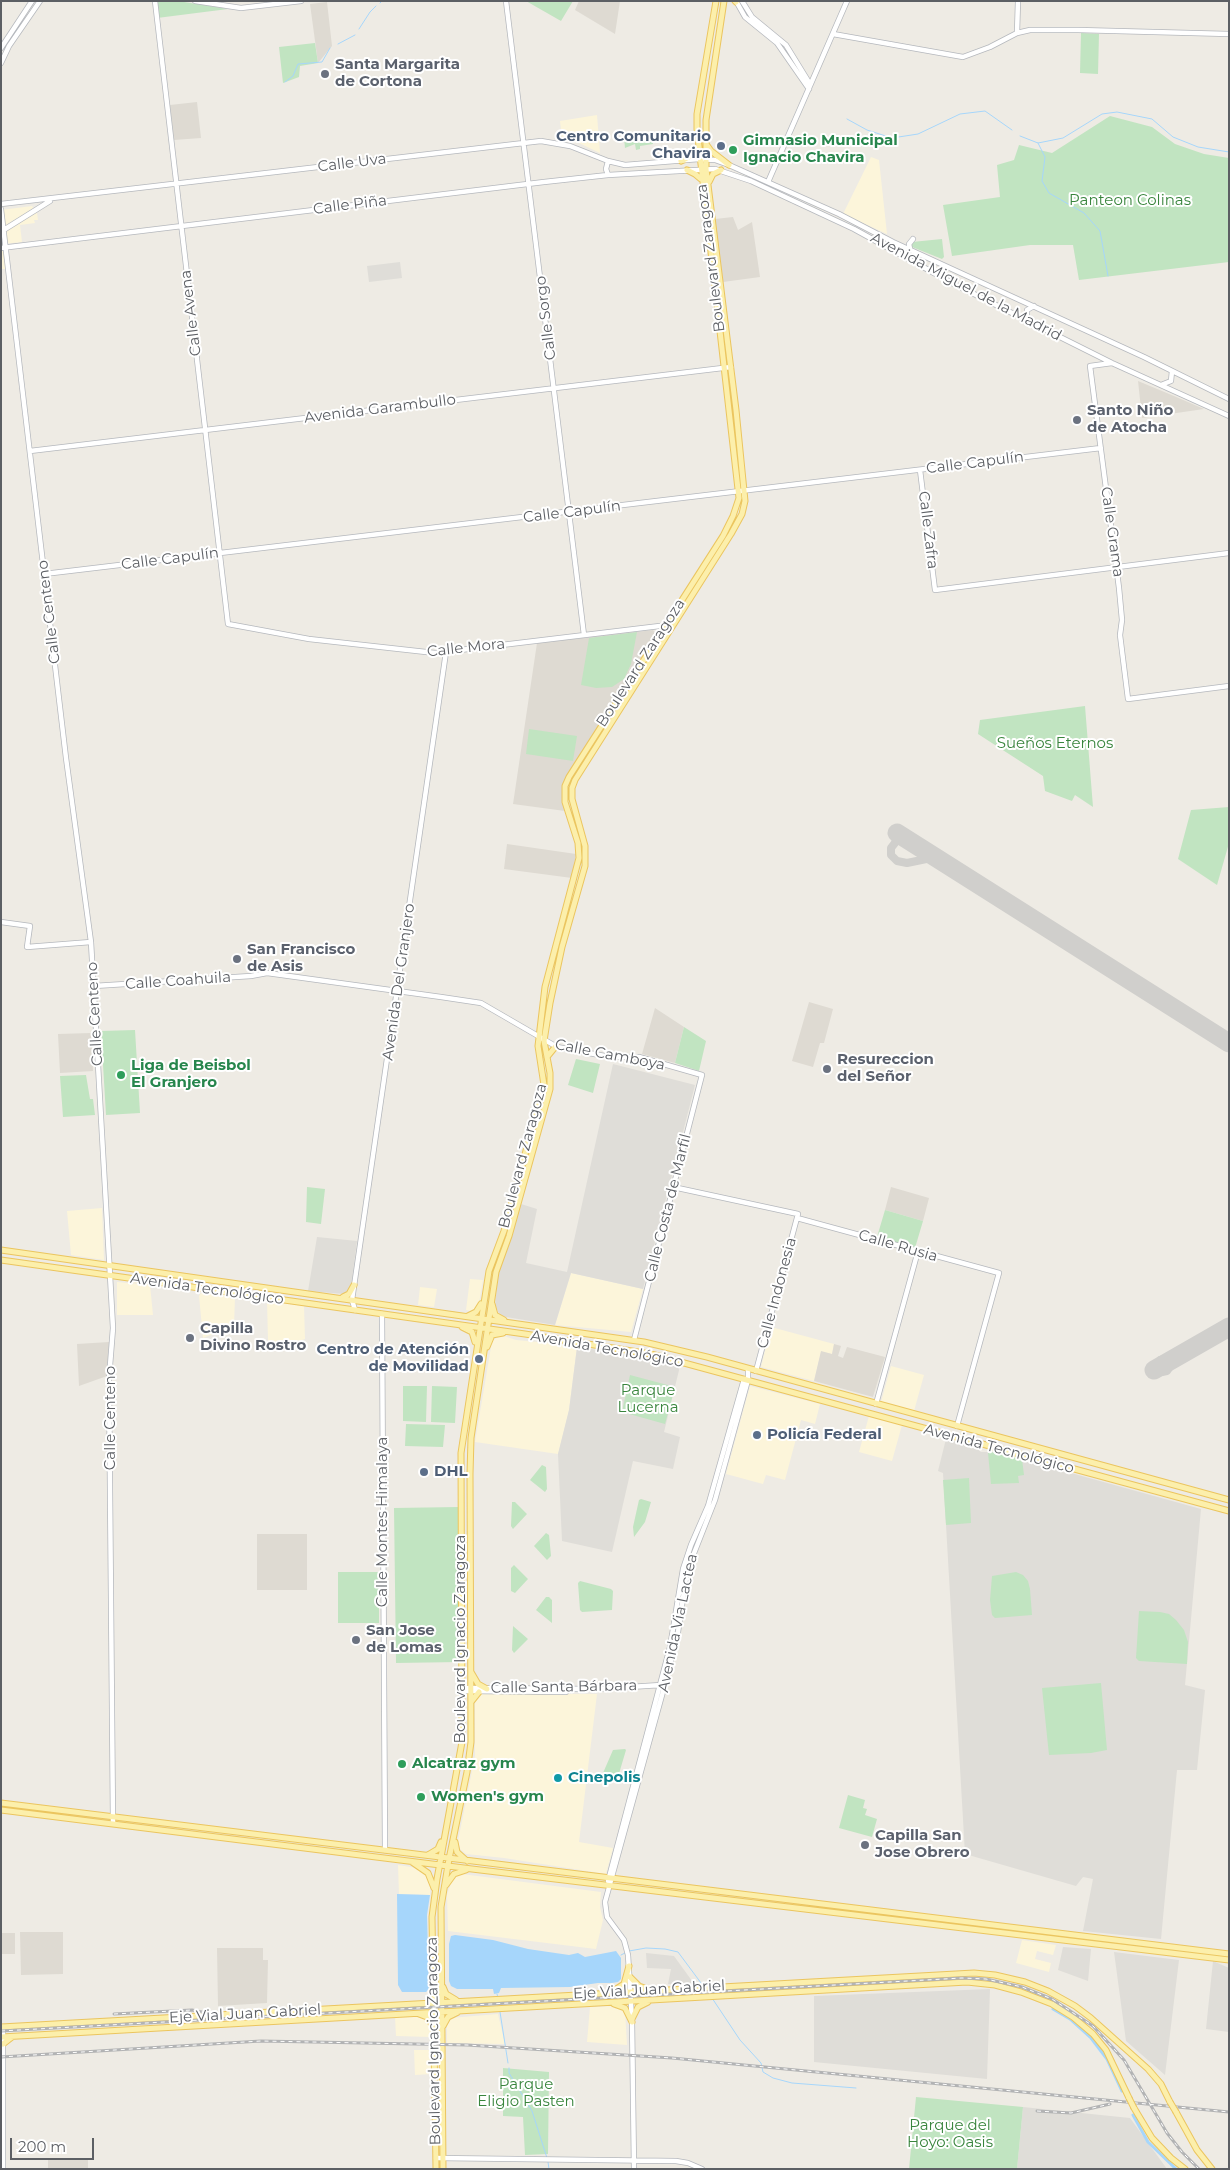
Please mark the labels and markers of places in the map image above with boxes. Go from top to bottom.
place label: Santa Margarita de Cortona [335,56,460,91]
marker: Santa Margarita de Cortona [319,68,331,80]
place label: Centro Comunitario Chavira [556,128,711,163]
place label: Gimnasio Municipal Ignacio Chavira [743,132,898,167]
marker: Centro Comunitario Chavira [715,140,727,152]
marker: Gimnasio Municipal Ignacio Chavira [727,144,739,156]
place label: Santo Niño de Atocha [1087,402,1173,437]
marker: Santo Niño de Atocha [1071,414,1083,426]
place label: San Francisco de Asis [247,941,355,976]
marker: San Francisco de Asis [231,953,243,965]
place label: Resureccion del Señor [837,1051,934,1086]
place label: Liga de Beisbol El Granjero [131,1057,251,1092]
marker: Resureccion del Señor [821,1063,833,1075]
marker: Liga de Beisbol El Granjero [115,1069,127,1081]
place label: Capilla Divino Rostro [200,1320,306,1355]
marker: Capilla Divino Rostro [184,1332,196,1344]
place label: Centro de Atención de Movilidad [316,1341,469,1376]
marker: Centro de Atención de Movilidad [473,1353,485,1365]
place label: Policía Federal [767,1426,882,1444]
marker: Policía Federal [751,1429,763,1441]
place label: DHL [434,1463,468,1481]
marker: DHL [418,1466,430,1478]
place label: San Jose de Lomas [366,1622,442,1657]
marker: San Jose de Lomas [350,1634,362,1646]
place label: Alcatraz gym [412,1755,515,1773]
marker: Alcatraz gym [396,1758,408,1770]
place label: Cinepolis [568,1769,640,1787]
marker: Cinepolis [552,1772,564,1784]
place label: Women's gym [431,1788,544,1806]
marker: Women's gym [415,1791,427,1803]
place label: Capilla San Jose Obrero [875,1827,970,1862]
marker: Capilla San Jose Obrero [859,1839,871,1851]

